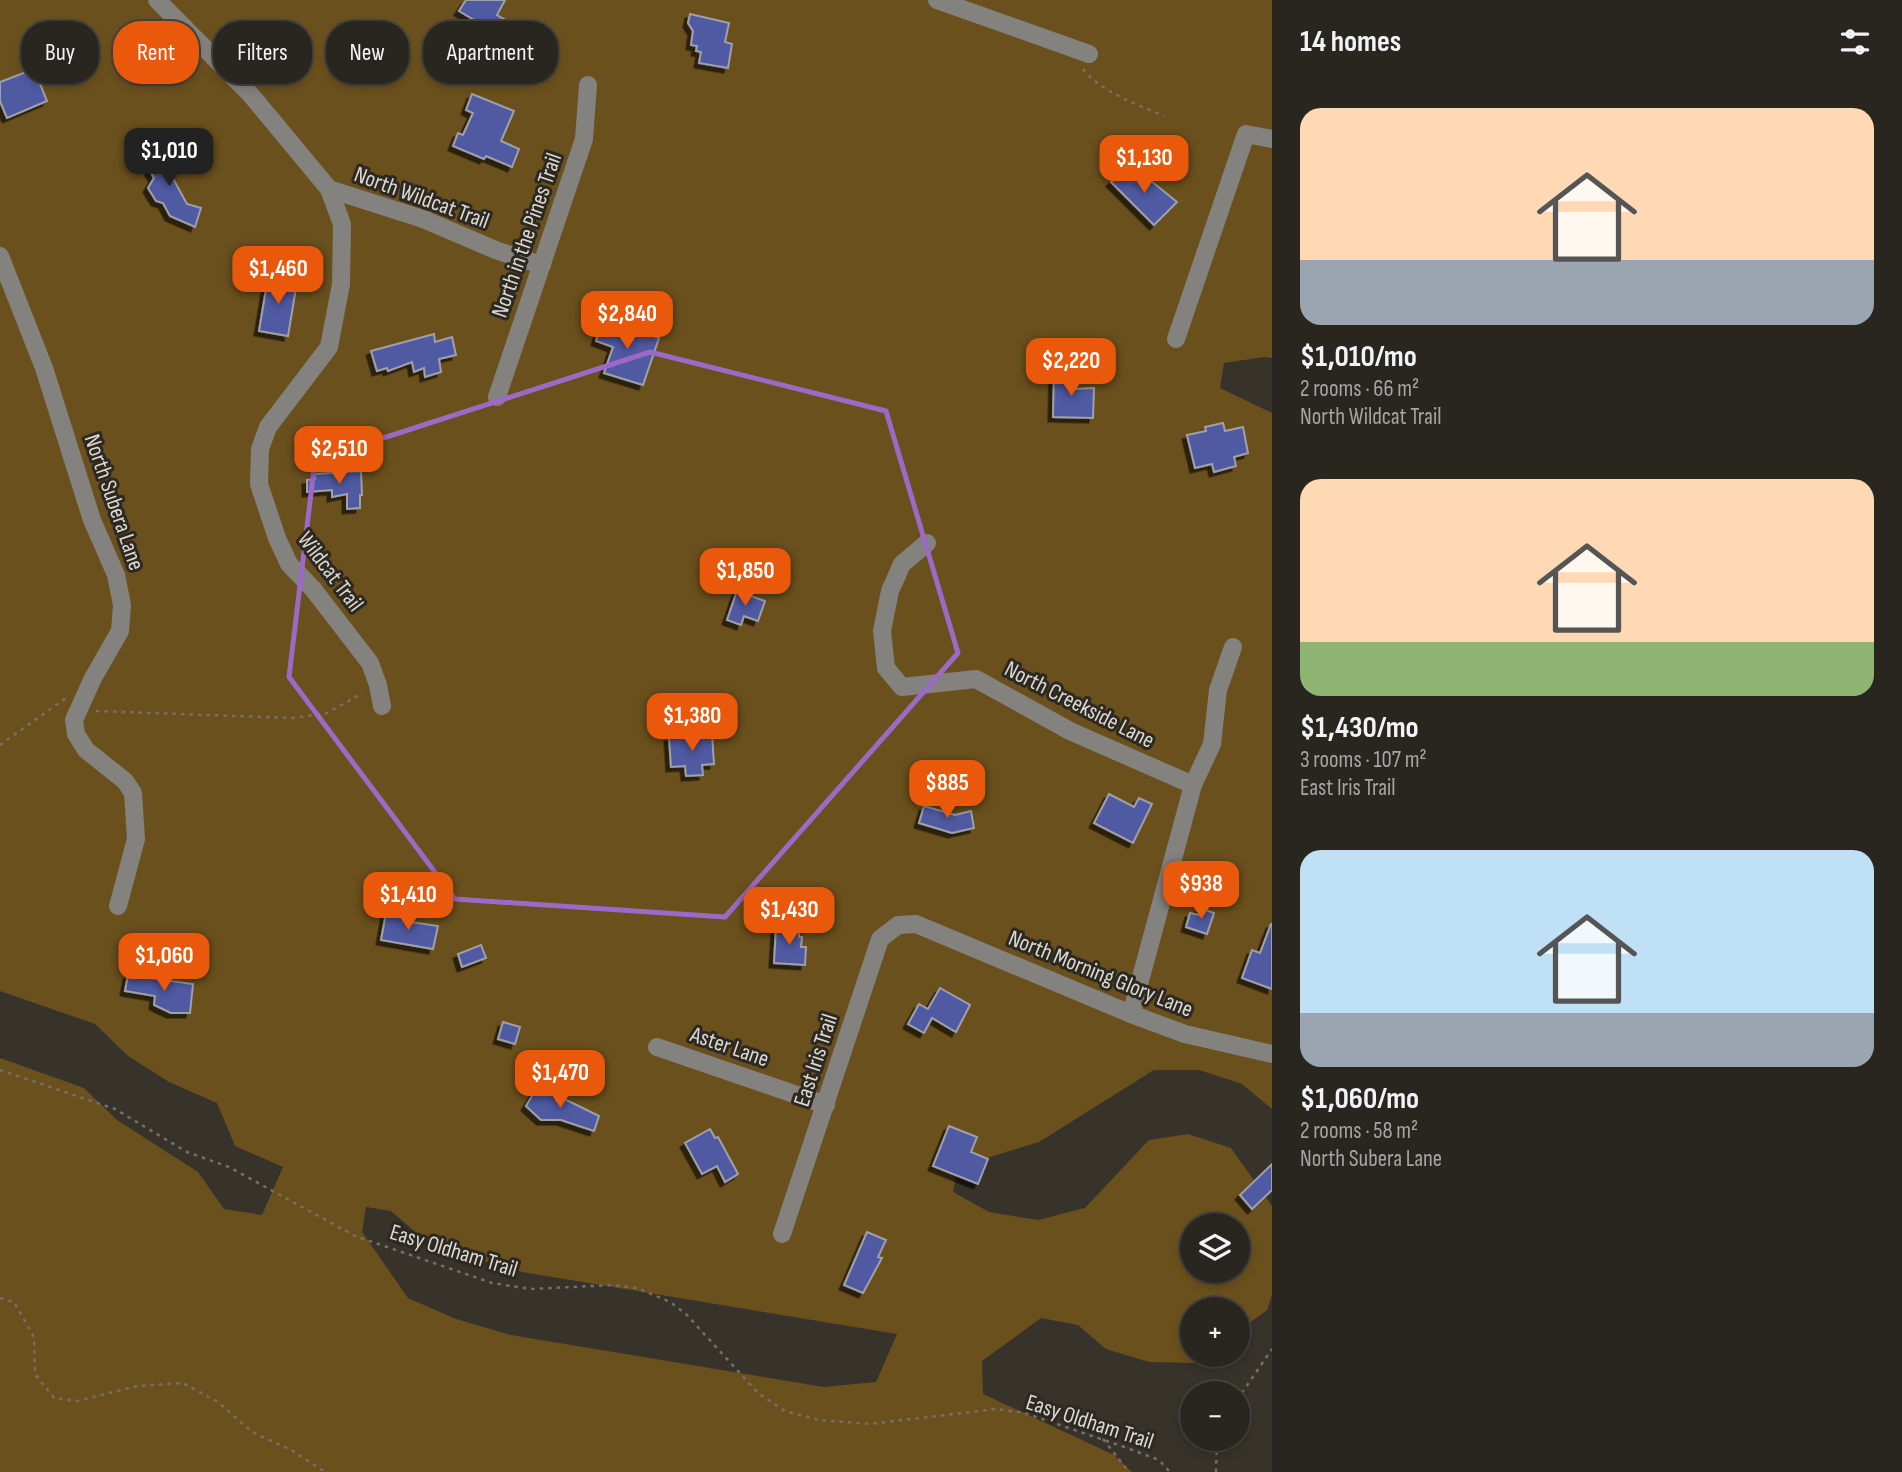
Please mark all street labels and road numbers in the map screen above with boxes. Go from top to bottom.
street label: North in the Pines Trail [486,149,568,321]
street label: North Wildcat Trail [350,161,493,235]
street label: North Subera Lane [78,431,150,574]
street label: Wildcat Trail [291,526,369,617]
street label: North Creekside Lane [1000,655,1159,755]
street label: North Morning Glory Lane [1004,924,1197,1024]
street label: East Iris Trail [788,1011,844,1110]
street label: Aster Lane [686,1020,773,1073]
street label: Easy Oldham Trail [386,1218,521,1284]
street label: Easy Oldham Trail [1022,1388,1157,1456]

